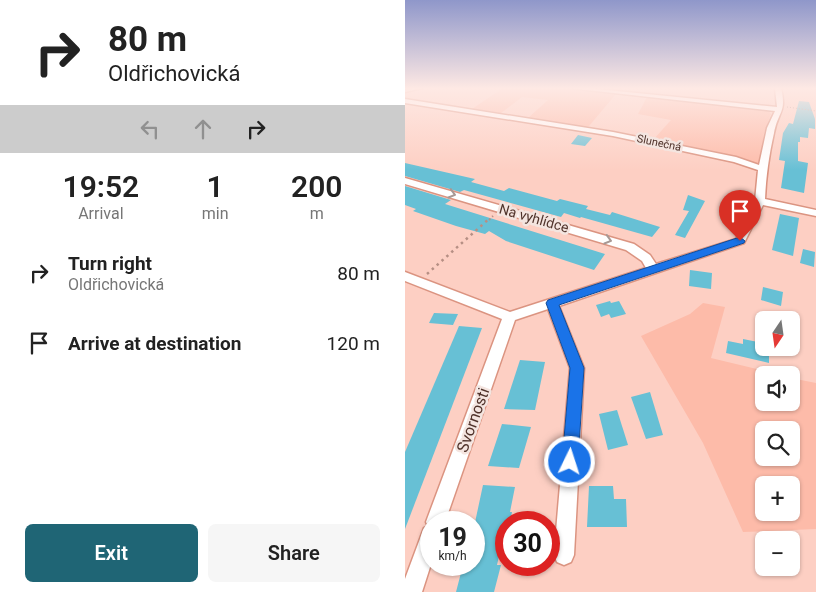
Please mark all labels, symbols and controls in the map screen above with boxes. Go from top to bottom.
text: 80 m [108,19,187,60]
icon: right [25,20,90,85]
text: Oldřichovická [108,61,240,86]
icon: left [136,115,164,143]
icon: ahead [189,115,217,143]
icon: right [242,115,270,143]
street label: Slunečná [636,132,682,154]
text: 19:52 [63,169,139,204]
text: 1 [207,169,224,204]
text: 200 [291,169,342,204]
one-way arrow [447,189,455,199]
pin [719,190,761,241]
icon: arrive [726,197,754,225]
street label: Na vyhlídce [497,200,571,236]
text: Arrival [78,204,124,223]
text: min [202,204,229,223]
text: m [310,204,324,223]
one-way arrow [603,235,611,245]
text: Turn right [68,252,152,275]
icon: right [25,259,53,287]
text: 80 m [337,262,380,285]
text: Oldřichovická [68,275,164,294]
north arrow [755,311,800,356]
map controls [755,311,800,576]
icon: arrive [25,329,53,357]
text: Arrive at destination [68,332,241,355]
text: 120 m [327,332,380,355]
button: sound [755,366,800,411]
street label: Svornosti [453,385,493,455]
button: search [755,421,800,466]
position arrow [543,435,595,487]
button: + [755,476,800,521]
speed limit sign: 30 [495,511,560,576]
text: 19 [438,523,467,552]
button: Exit [25,524,198,582]
button: Share [208,524,380,582]
button: − [755,531,800,576]
text: km/h [438,549,467,563]

